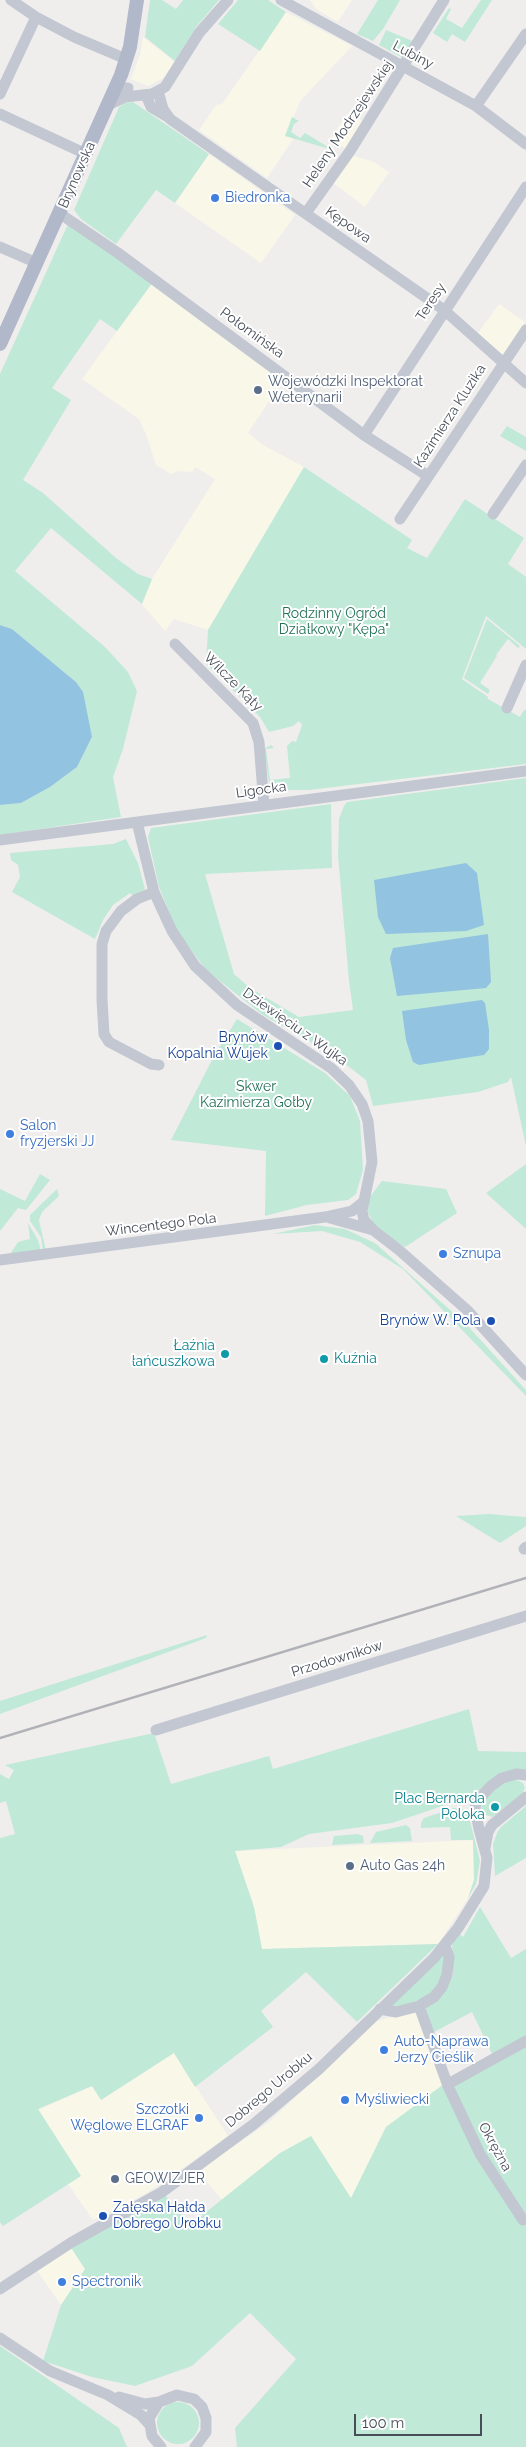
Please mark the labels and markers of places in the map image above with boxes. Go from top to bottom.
place label: Biedronka [225,190,291,206]
marker: Biedronka [209,192,221,204]
place label: Wojewódzki Inspektorat Weterynarii [268,374,423,407]
marker: Wojewódzki Inspektorat Weterynarii [252,384,264,396]
place label: Brynów Kopalnia Wujek [167,1030,268,1062]
marker: Brynów Kopalnia Wujek [272,1040,284,1052]
place label: Salon fryzjerski JJ [20,1118,94,1150]
marker: Salon fryzjerski JJ [4,1128,16,1140]
place label: Sznupa [453,1246,501,1262]
marker: Sznupa [437,1248,449,1260]
place label: Brynów W. Pola [380,1313,481,1329]
marker: Brynów W. Pola [485,1315,497,1327]
place label: Łaźnia łańcuszkowa [132,1338,215,1370]
marker: Łaźnia łańcuszkowa [219,1348,231,1360]
place label: Kuźnia [334,1351,377,1367]
marker: Kuźnia [318,1353,330,1365]
place label: Plac Bernarda Poloka [394,1791,485,1824]
marker: Plac Bernarda Poloka [489,1801,501,1813]
place label: Auto Gas 24h [360,1858,445,1874]
marker: Auto Gas 24h [344,1860,356,1872]
place label: Auto-Naprawa Jerzy Cieślik [394,2034,489,2066]
marker: Auto-Naprawa Jerzy Cieślik [378,2044,390,2056]
place label: Myśliwiecki [355,2092,429,2108]
marker: Myśliwiecki [339,2094,351,2106]
place label: Szczotki Węglowe ELGRAF [71,2102,189,2134]
marker: Szczotki Węglowe ELGRAF [193,2112,205,2124]
place label: GEOWIZJER [125,2171,205,2187]
marker: GEOWIZJER [109,2173,121,2185]
place label: Załęska Hałda Dobrego Urobku [113,2200,221,2232]
marker: Załęska Hałda Dobrego Urobku [97,2210,109,2222]
place label: Spectronik [72,2274,141,2290]
marker: Spectronik [56,2276,68,2288]

